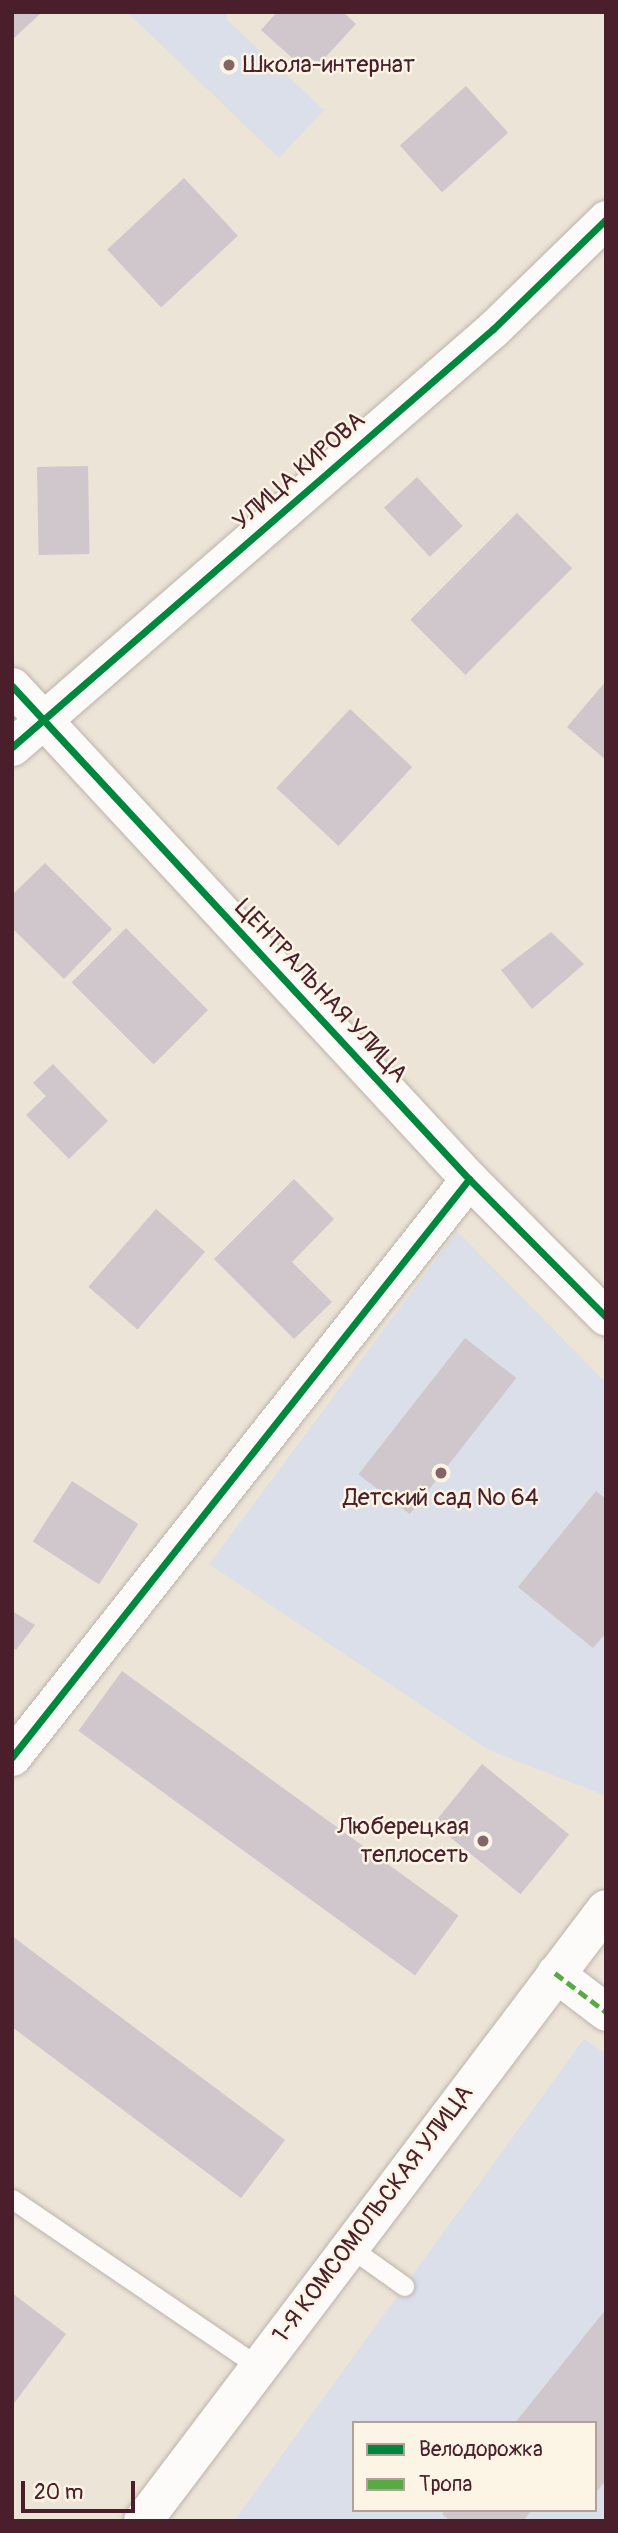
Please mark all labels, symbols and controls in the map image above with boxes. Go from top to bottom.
place label: Школа-интернат [243,51,415,79]
marker: Школа-интернат [221,57,237,73]
street label: УЛИЦА КИРОВА [227,406,371,536]
street label: ЦЕНТРАЛЬНАЯ УЛИЦА [229,893,413,1089]
marker: Детский сад № 64 [433,1465,449,1481]
place label: Детский сад № 64 [343,1484,539,1512]
place label: Люберецкая теплосеть [337,1813,469,1869]
marker: Люберецкая теплосеть [475,1833,491,1849]
street label: 1-Я КОМСОМОЛЬСКАЯ УЛИЦА [267,2079,479,2349]
legend [352,2421,597,2512]
text: Велодорожка [419,2436,543,2463]
scale bar [24,2466,138,2510]
text: Тропа [419,2471,472,2498]
text: 20 m [34,2479,83,2506]

